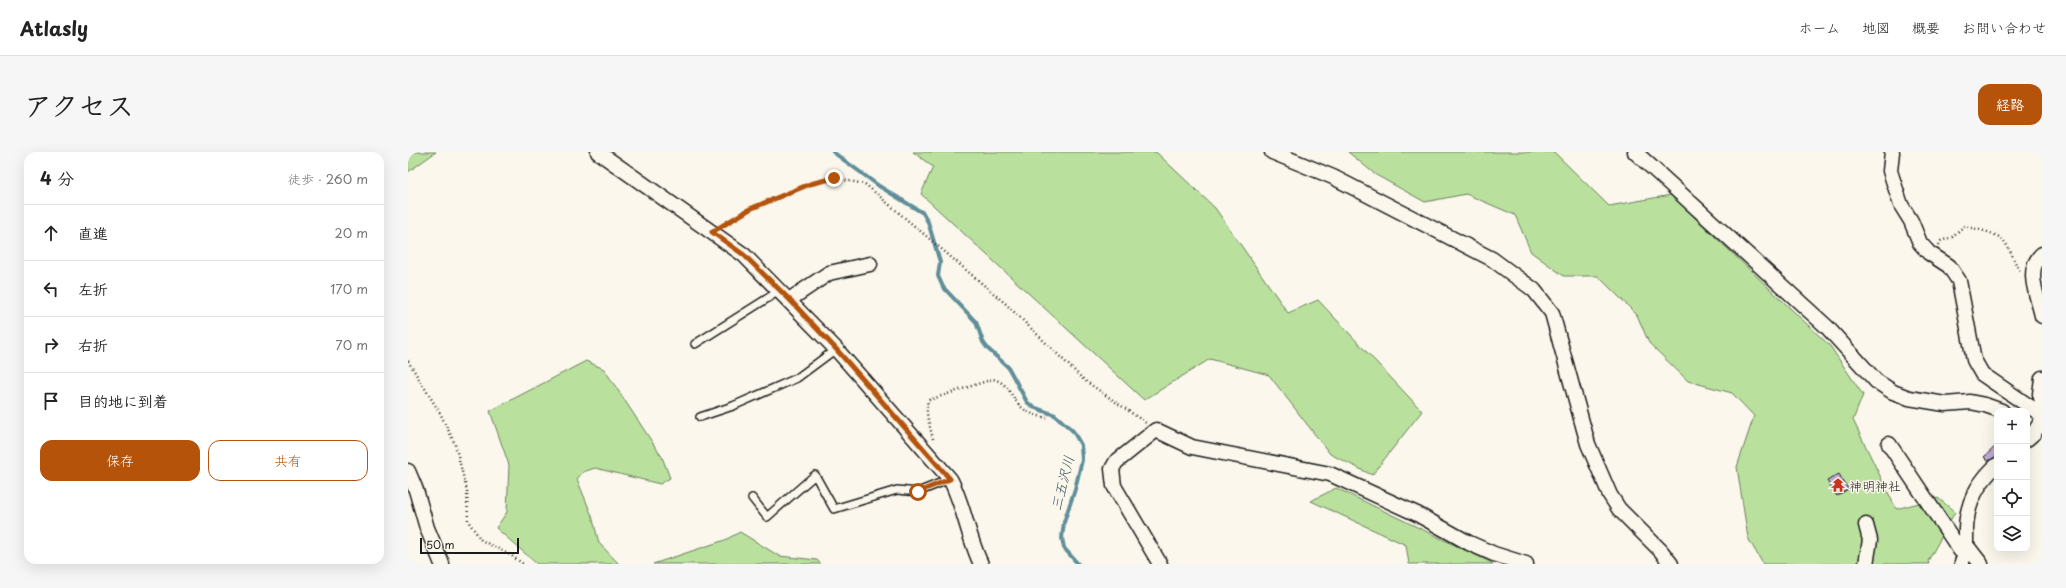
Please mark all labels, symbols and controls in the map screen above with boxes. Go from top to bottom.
text: Atlasly [20,14,88,42]
text: ホーム [1799,17,1840,38]
text: 地図 [1862,17,1890,38]
text: 概要 [1912,17,1940,38]
text: お問い合わせ [1962,17,2046,38]
text: アクセス [24,83,134,126]
button: 経路 [1978,84,2042,125]
text: 4 分 [40,165,74,191]
text: 徒歩 · 260 m [288,169,368,188]
route end [825,169,843,187]
text: 直進 [78,221,108,244]
icon: ahead [40,222,62,244]
text: 20 m [334,223,368,242]
text: 左折 [78,277,108,300]
icon: left [40,278,62,300]
text: 170 m [330,279,368,298]
text: 右折 [78,333,108,356]
icon: right [40,334,62,356]
text: 70 m [335,335,368,354]
text: 目的地に到着 [78,389,168,412]
icon: arrive [40,390,62,412]
map controls [1994,408,2030,552]
button: + [1994,408,2030,444]
button: 保存 [40,440,200,481]
button: 共有 [208,440,368,481]
button: − [1994,444,2030,480]
water label: 三五沢川 [1045,453,1079,513]
place label: 神明神社 [1849,476,1901,495]
temple icon: 神明神社 [1830,477,1846,493]
button: locate [1994,480,2030,516]
route start [909,483,927,501]
button: layers [1994,516,2030,552]
scale bar [420,536,519,555]
text: 50 m [426,536,455,553]

